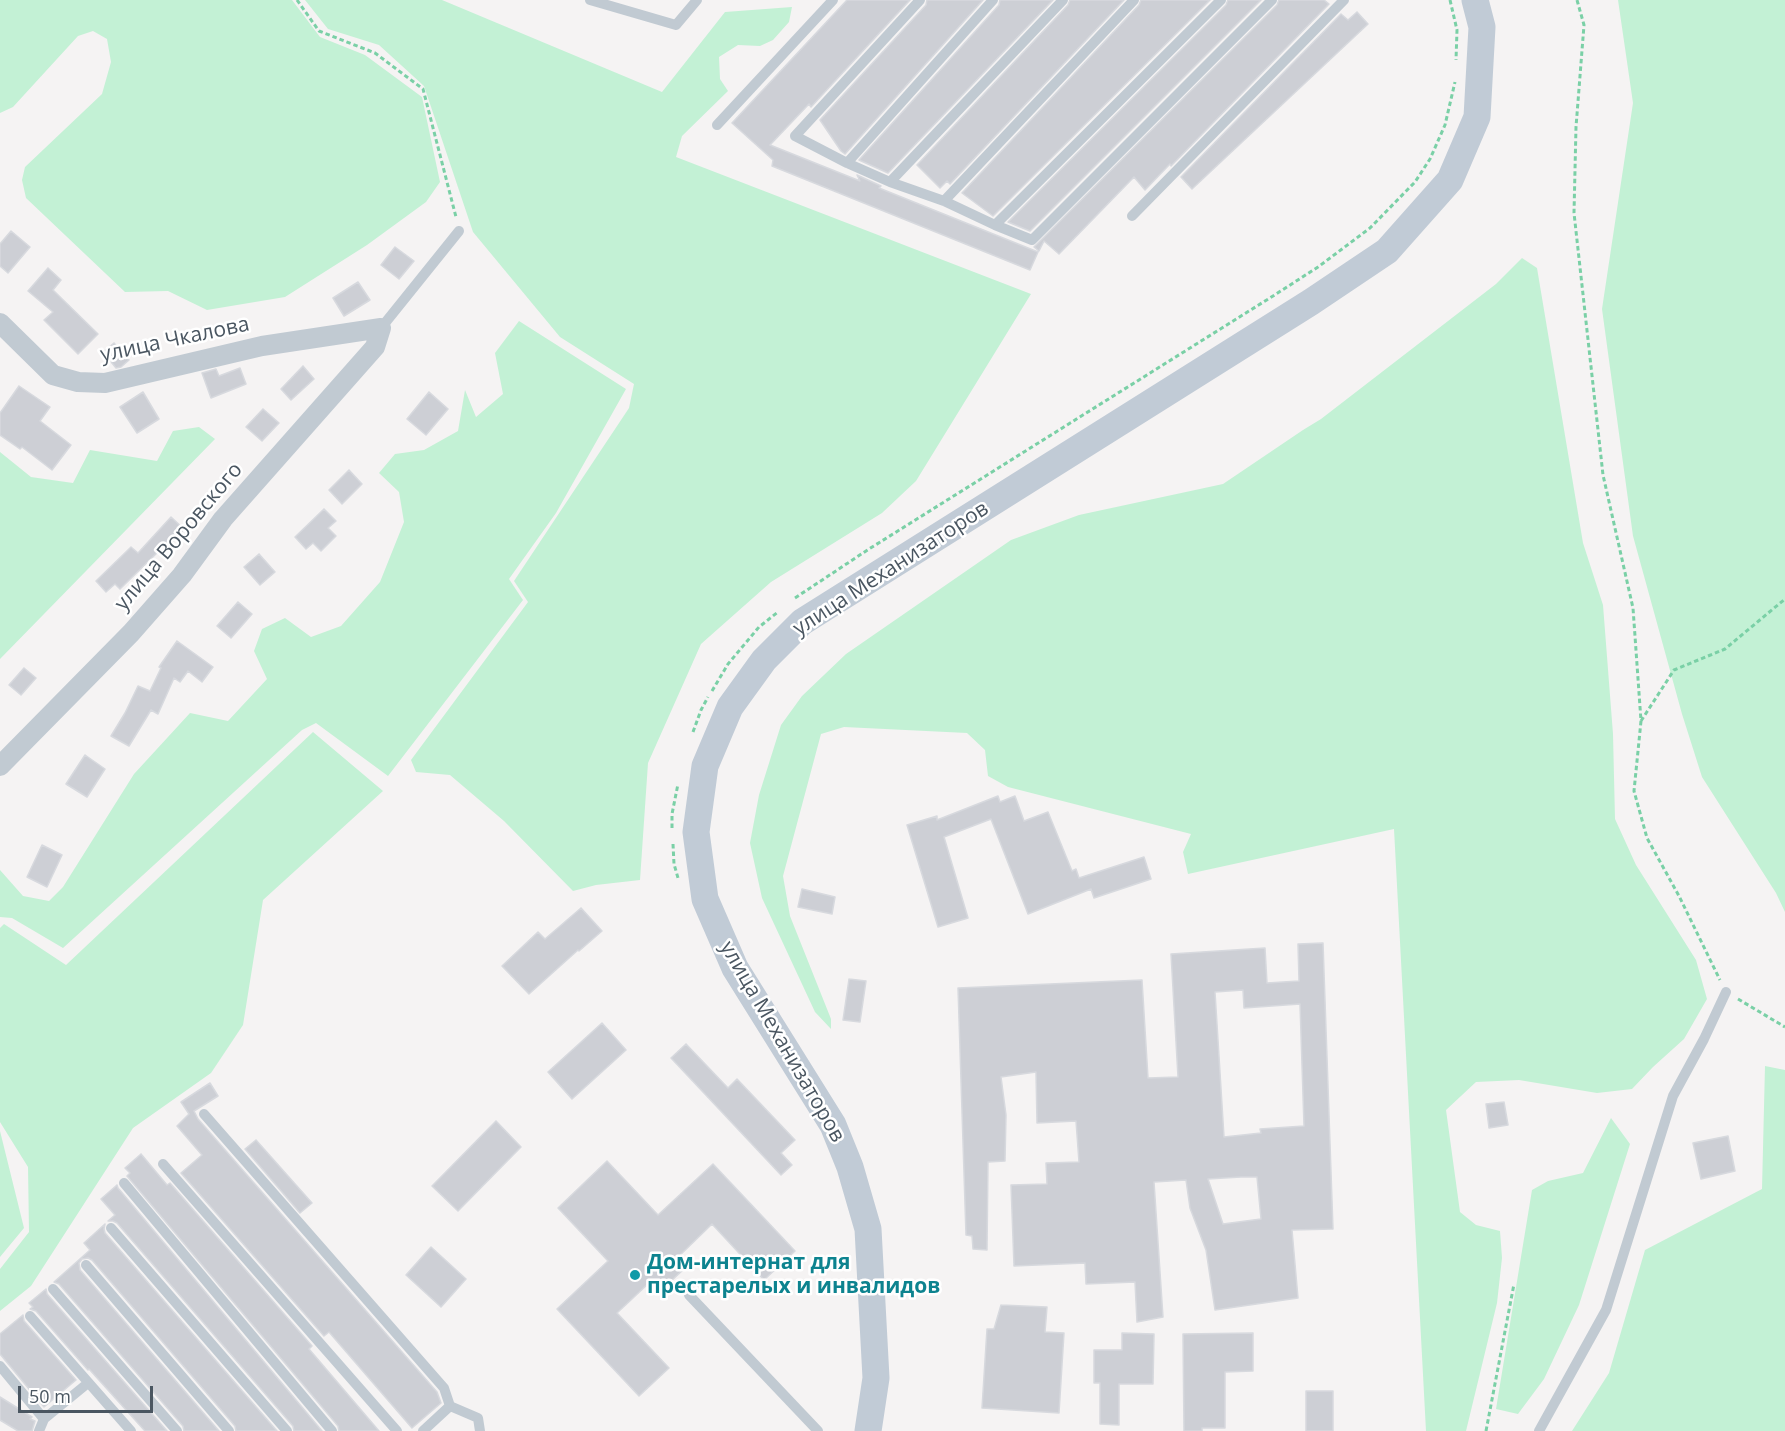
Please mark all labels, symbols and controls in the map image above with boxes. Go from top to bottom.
street label: улица Чкалова [98,312,252,368]
street label: улица Воровского [110,458,248,616]
street label: улица Механизаторов [789,496,993,642]
street label: улица Механизаторов [714,937,850,1147]
place label: Дом-интернат для престарелых и инвалидов [647,1250,940,1300]
marker: Дом-интернат для престарелых и инвалидов [628,1268,642,1282]
scale bar [21,1374,156,1412]
text: 50 m [29,1384,71,1408]

